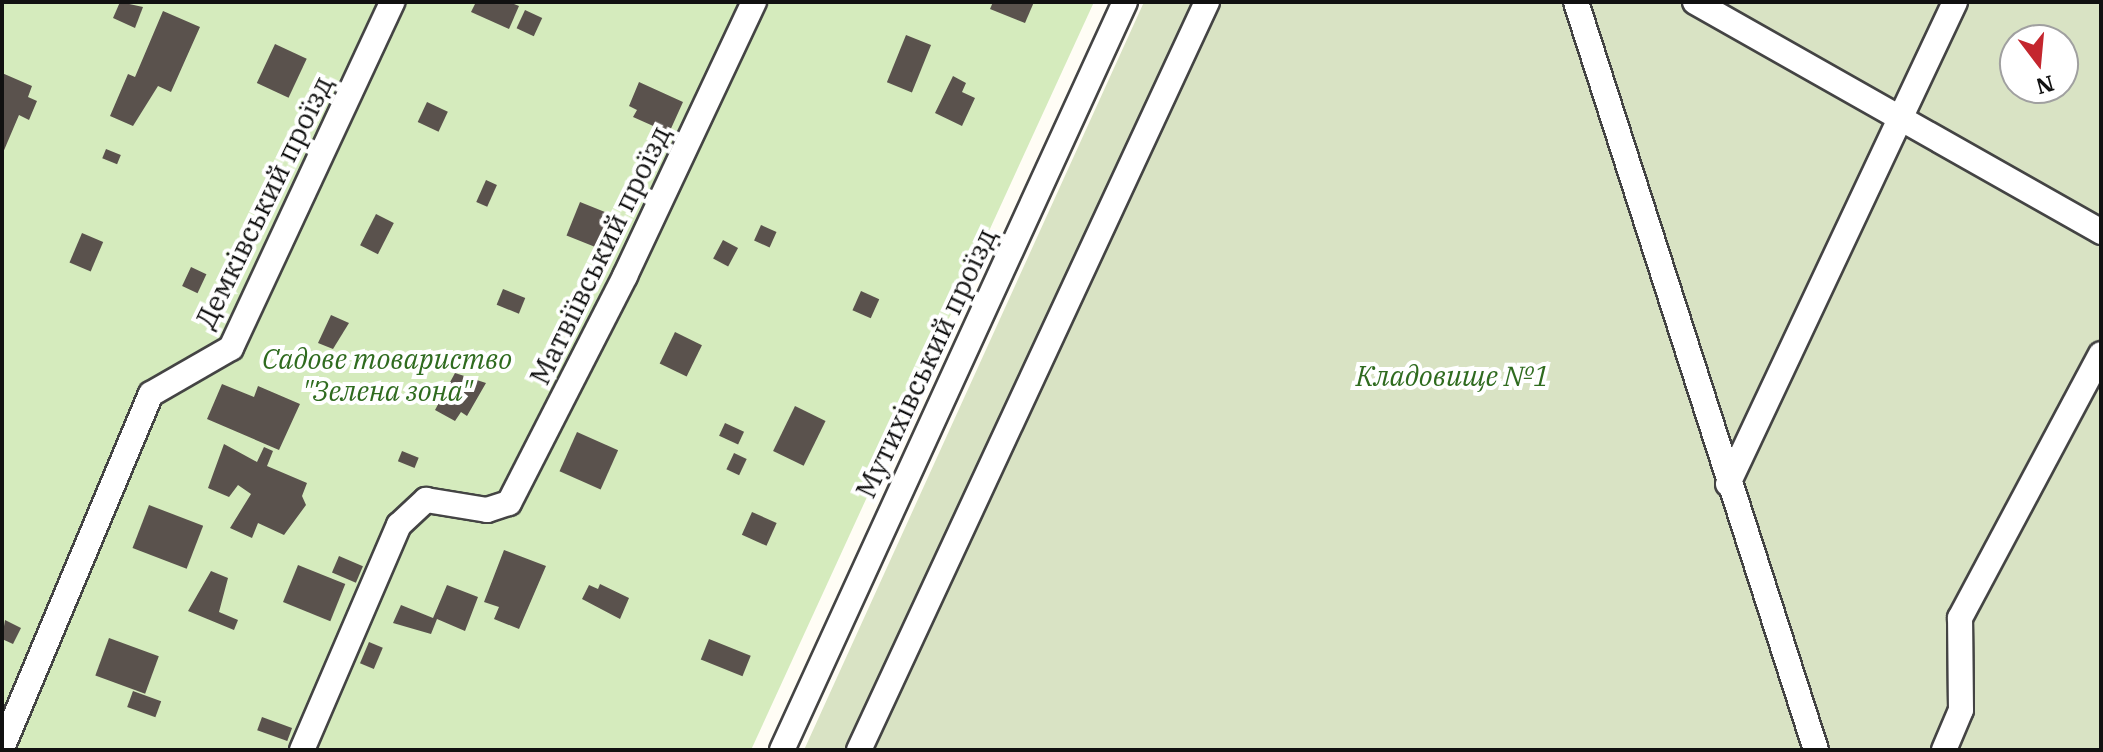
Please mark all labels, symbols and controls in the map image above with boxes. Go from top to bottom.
north arrow [1999,24,2079,104]
text: N [2033,69,2058,102]
street label: Демківський проїзд [188,70,340,334]
street label: Матвіївський проїзд [523,120,677,390]
street label: Мутихівський проїзд [849,223,1003,503]
park label: Садове товариство "Зелена зона" [262,342,512,408]
park label: Кладовище №1 [1356,359,1548,393]

